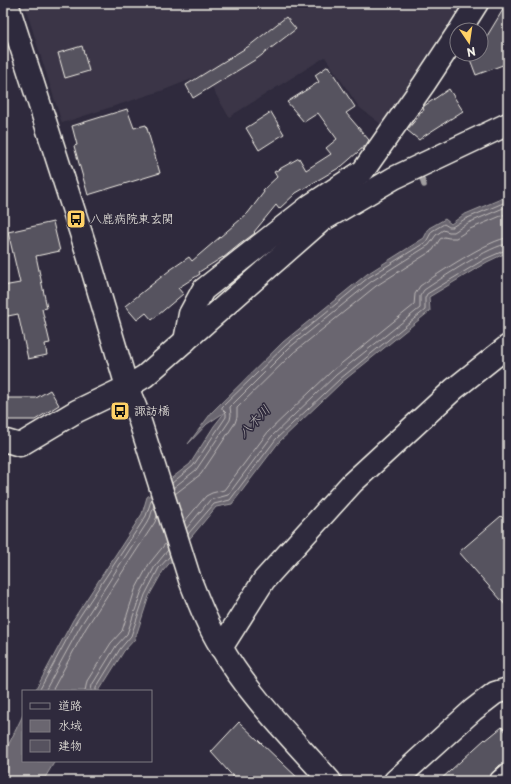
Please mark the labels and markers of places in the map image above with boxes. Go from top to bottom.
bus stop icon: 八鹿病院東玄関 [65,208,87,230]
place label: 八鹿病院東玄関 [90,209,174,227]
bus stop icon: 諏訪橋 [109,400,131,422]
place label: 諏訪橋 [134,401,170,419]

